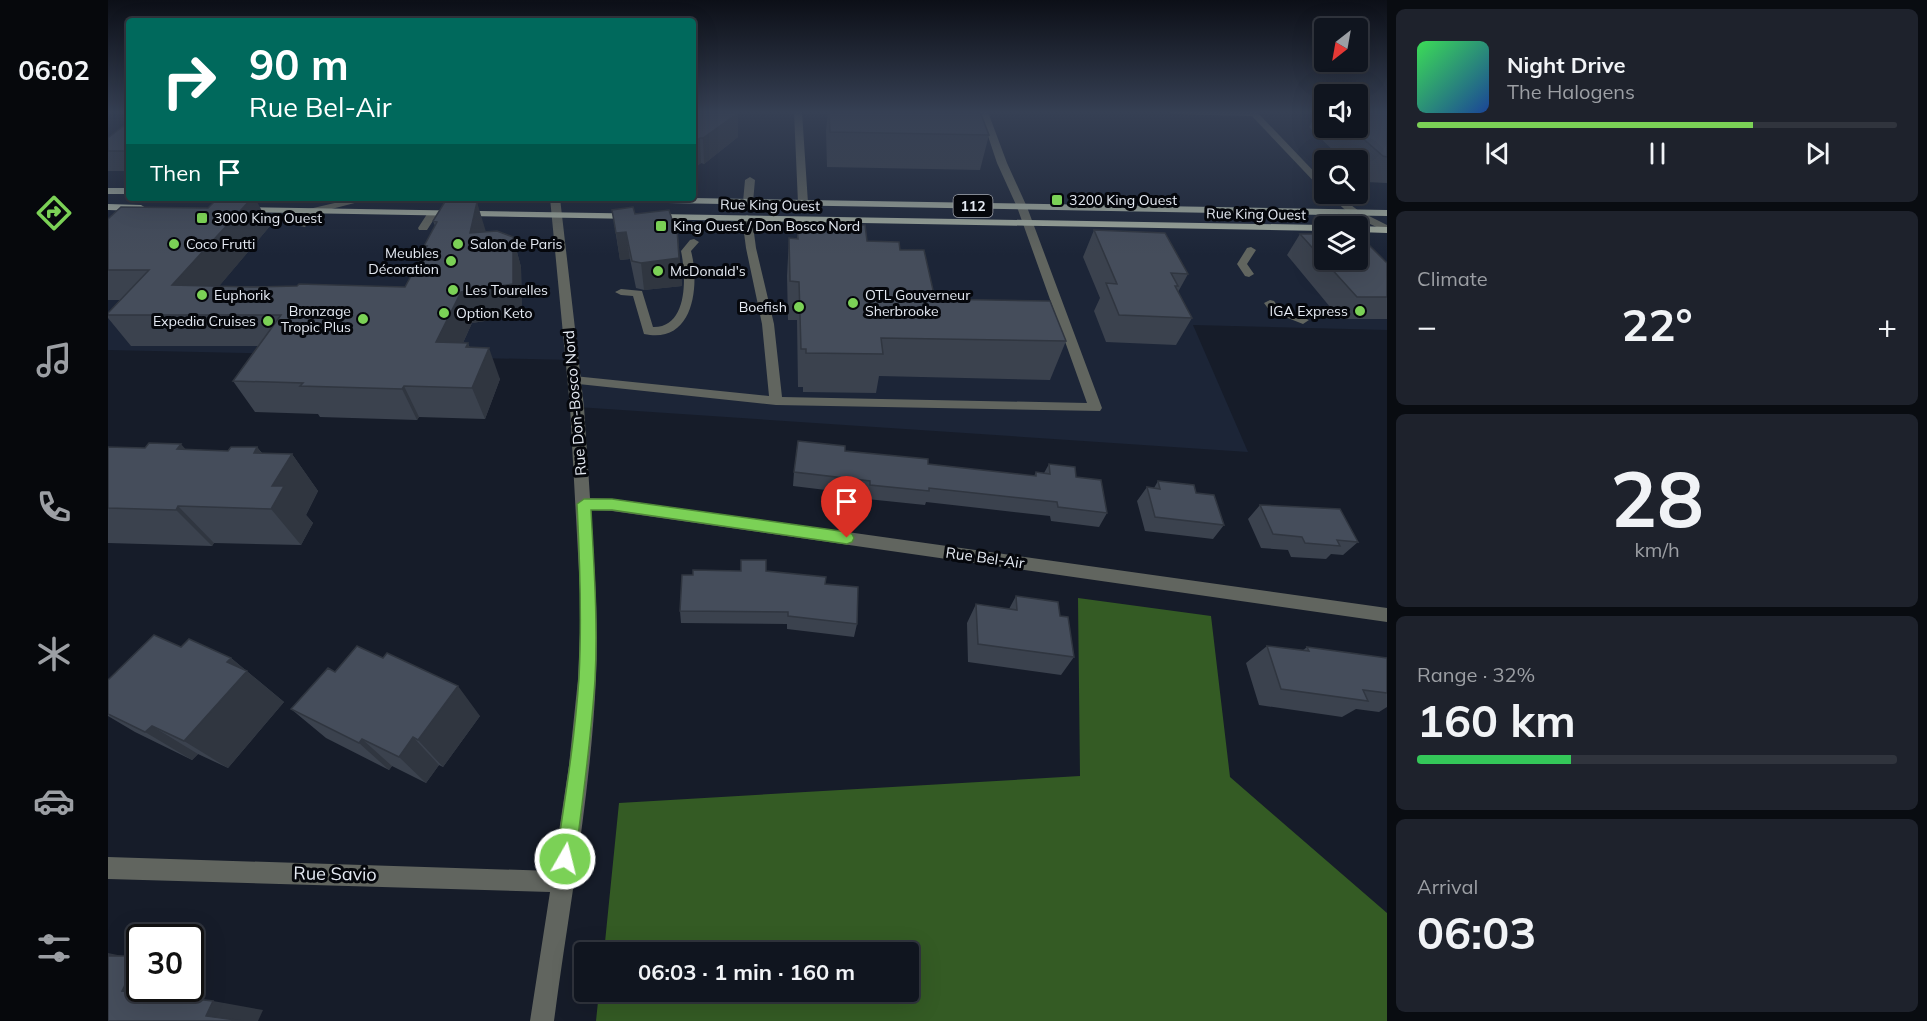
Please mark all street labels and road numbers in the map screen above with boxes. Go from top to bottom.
street label: Rue King Ouest [720,195,820,215]
road number: 112 [954,195,992,217]
street label: Rue King Ouest [1206,204,1306,224]
street label: Rue Don-Bosco Nord [559,329,590,477]
street label: Rue Bel-Air [945,543,1026,573]
street label: Rue Savio [293,861,377,886]

